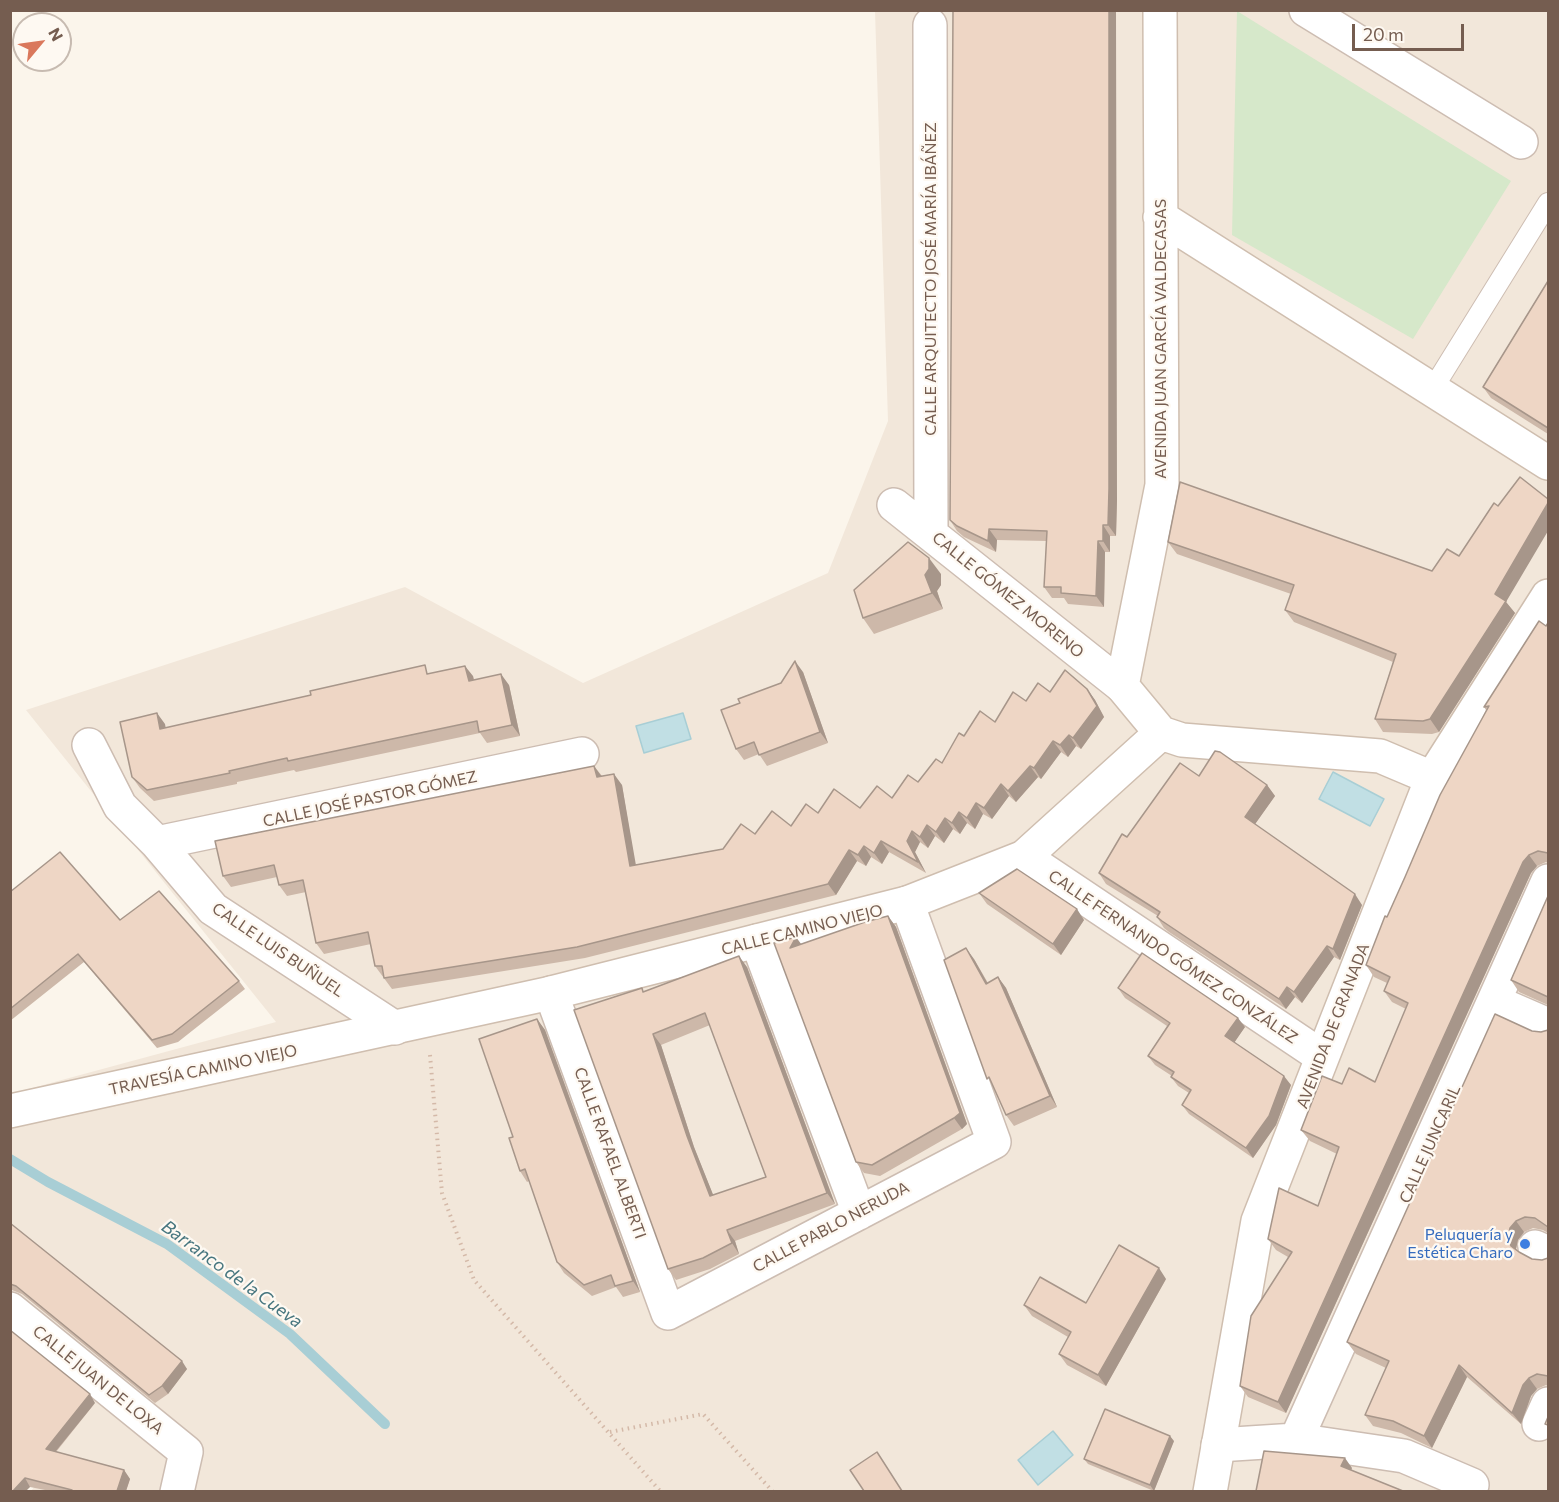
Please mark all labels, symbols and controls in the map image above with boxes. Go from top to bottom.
north arrow [12,12,72,72]
scale bar [1355,12,1468,50]
text: 20 m [1363,23,1404,45]
text: N [45,24,68,44]
street label: CALLE ARQUITECTO JOSÉ MARÍA IBÁÑEZ [921,122,941,436]
street label: AVENIDA JUAN GARCÍA VALDECASAS [1151,199,1171,479]
street label: CALLE GÓMEZ MORENO [928,528,1088,662]
street label: CALLE JOSÉ PASTOR GÓMEZ [261,767,479,831]
street label: CALLE FERNANDO GÓMEZ GONZÁLEZ [1045,866,1301,1048]
street label: CALLE LUIS BUÑUEL [208,899,348,1001]
street label: CALLE CAMINO VIEJO [719,901,885,959]
street label: AVENIDA DE GRANADA [1293,941,1373,1111]
street label: TRAVESÍA CAMINO VIEJO [107,1041,299,1099]
street label: CALLE RAFAEL ALBERTI [570,1065,650,1241]
street label: CALLE JUNCARIL [1395,1082,1465,1206]
street label: CALLE PABLO NERUDA [749,1178,913,1276]
water label: Barranco de la Cueva [157,1216,307,1332]
place label: Peluquería y Estética Charo [1407,1225,1513,1263]
marker: Peluquería y Estética Charo [1518,1237,1532,1251]
street label: CALLE JUAN DE LOXA [29,1321,167,1439]

